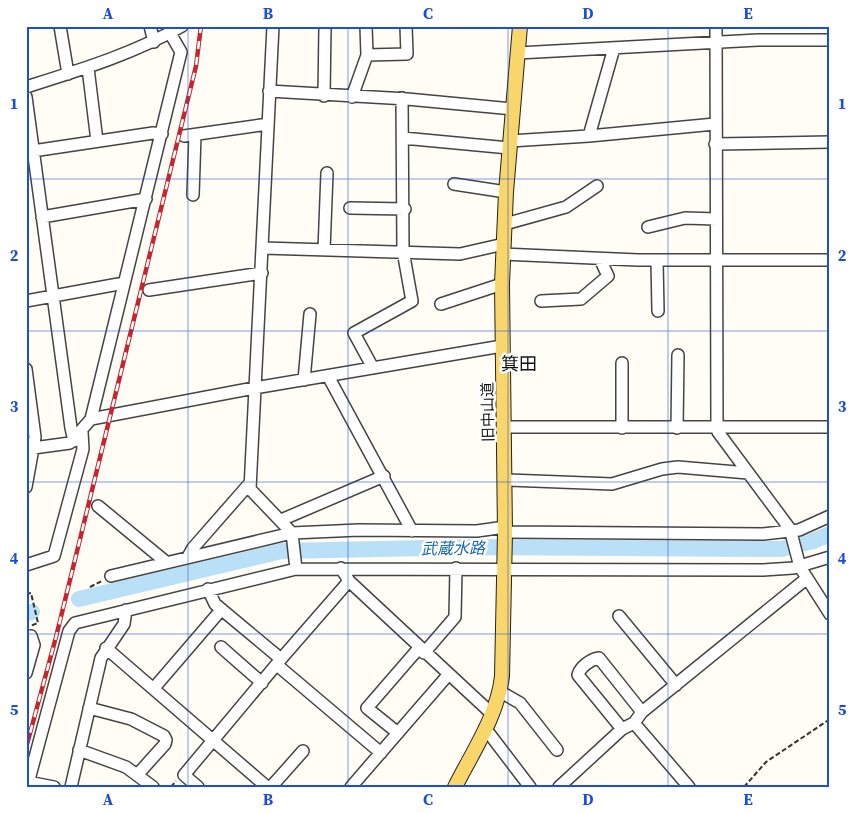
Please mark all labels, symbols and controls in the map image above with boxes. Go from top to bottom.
text: A [103,2,114,24]
text: B [263,2,274,24]
text: C [423,2,433,24]
text: D [582,2,594,24]
text: E [743,2,753,24]
text: 1 [10,92,18,114]
text: 1 [838,92,846,114]
text: 2 [10,244,19,266]
text: 2 [838,244,847,266]
district label: 箕田 [501,351,537,376]
street label: 旧中山道 [476,382,499,442]
text: 3 [10,395,19,417]
text: 3 [838,395,847,417]
water label: 武蔵水路 [421,536,487,560]
text: 4 [10,547,19,569]
text: 4 [838,547,847,569]
text: 5 [10,698,19,720]
text: 5 [838,698,847,720]
text: A [103,788,114,810]
text: B [263,788,274,810]
text: C [423,788,433,810]
text: D [582,788,594,810]
text: E [743,788,753,810]

